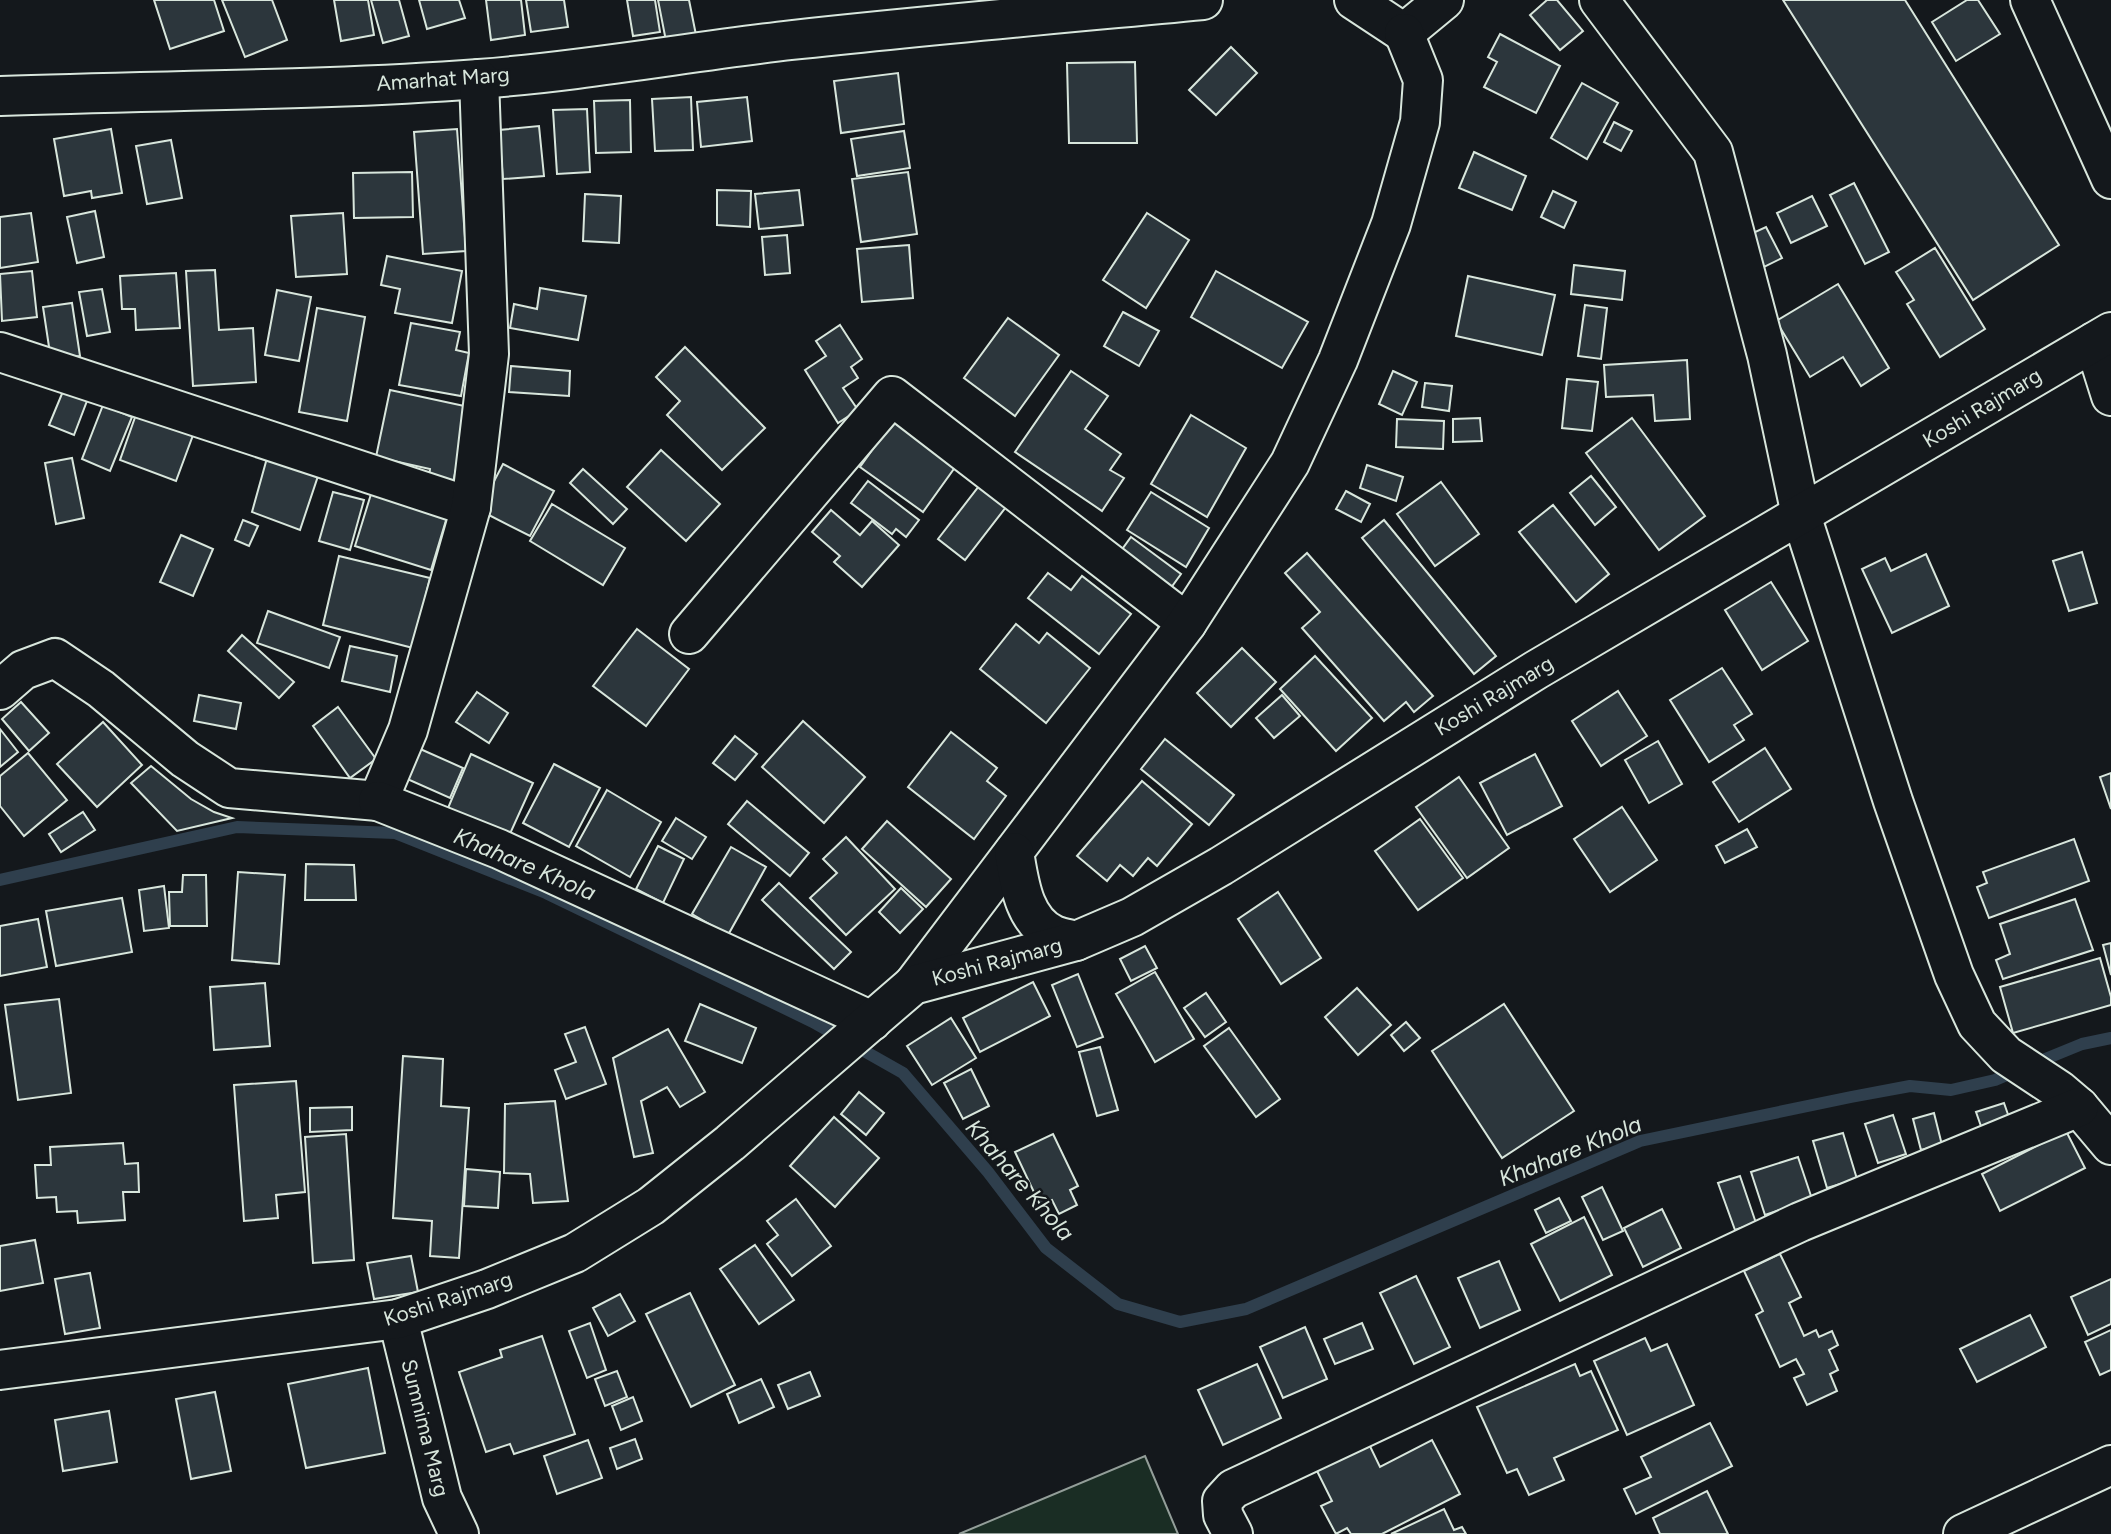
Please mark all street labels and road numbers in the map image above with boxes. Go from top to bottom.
street label: Amarhat Marg [376,61,510,96]
street label: Koshi Rajmarg [1918,362,2046,453]
street label: Koshi Rajmarg [1430,650,1558,741]
street label: Koshi Rajmarg [929,932,1065,991]
street label: Koshi Rajmarg [380,1266,515,1331]
street label: Sumnima Marg [396,1357,455,1499]

